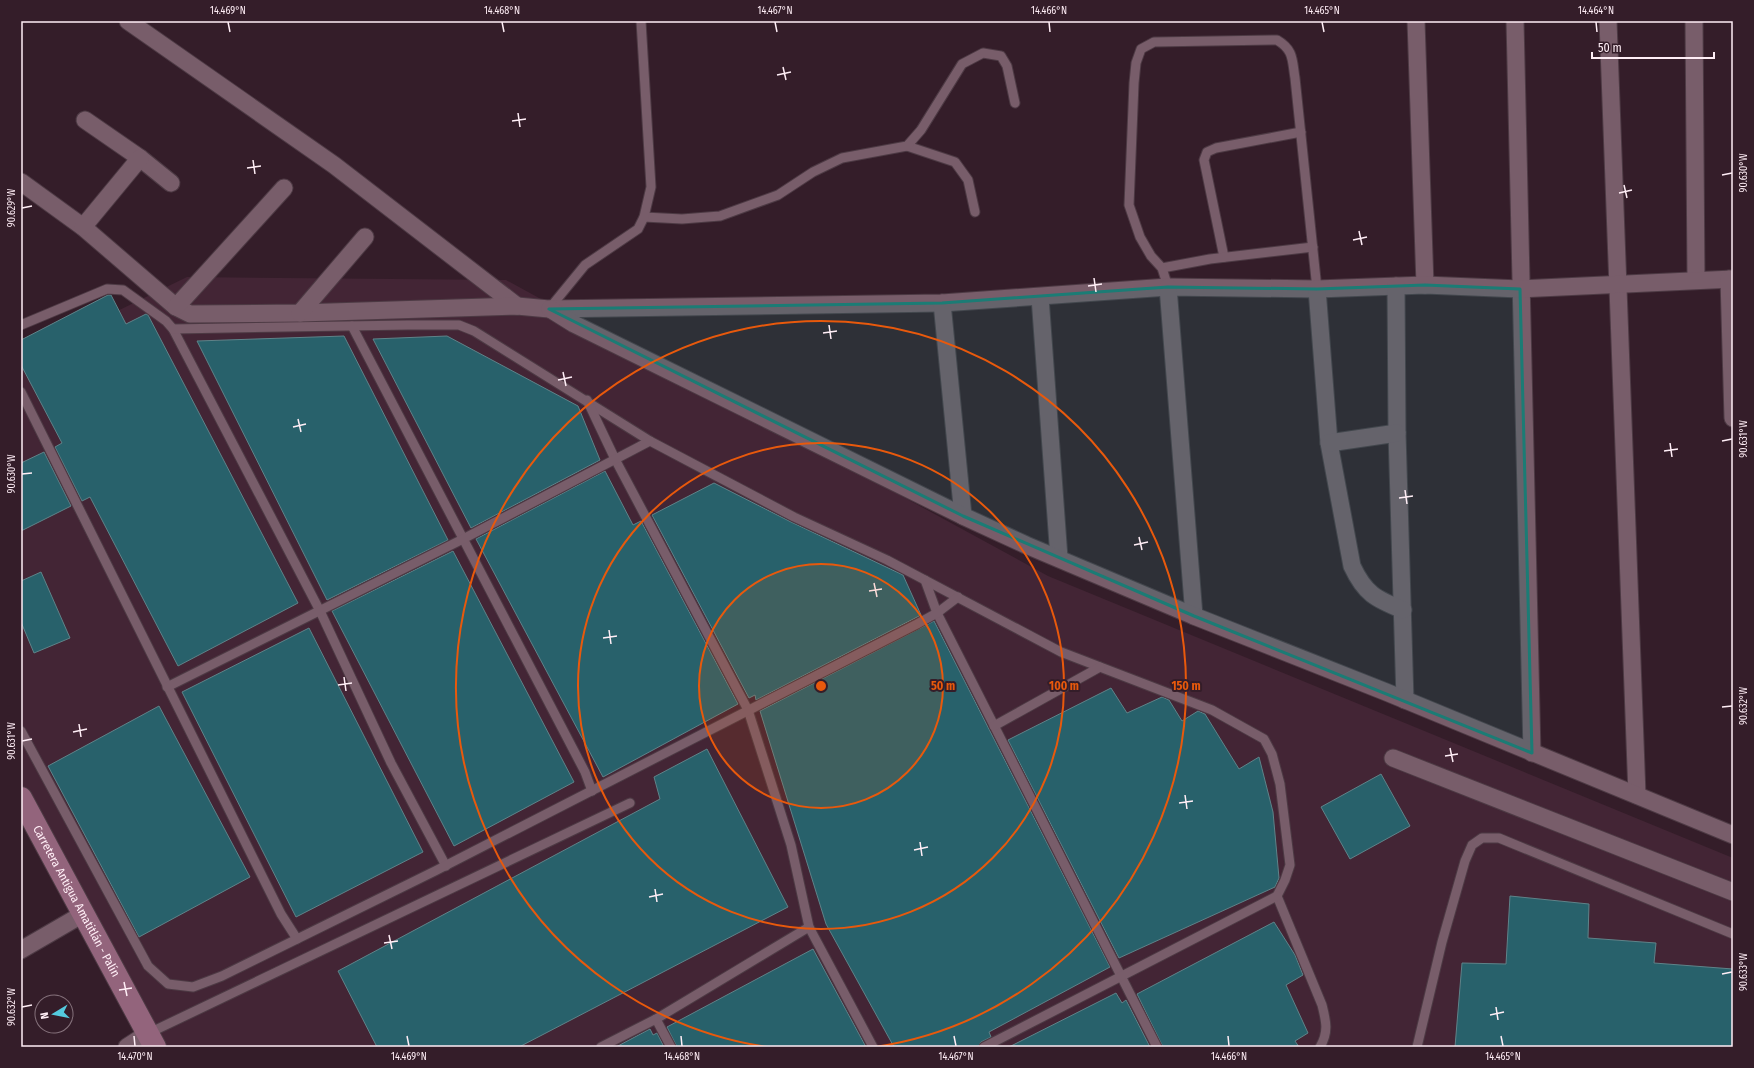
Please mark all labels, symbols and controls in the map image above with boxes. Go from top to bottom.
text: 14.469°N [210,5,246,17]
text: 14.468°N [484,5,520,17]
text: 14.467°N [757,5,793,17]
text: 14.466°N [1031,5,1067,17]
text: 14.465°N [1304,5,1340,17]
text: 14.464°N [1578,5,1614,17]
scale bar [1592,34,1714,60]
text: 50 m [1598,41,1622,55]
text: 90.630°W [1738,153,1750,192]
text: 90.629°W [6,188,18,227]
text: 90.631°W [1738,420,1750,458]
text: 90.630°W [6,454,18,493]
centre of rings [814,679,828,693]
text: 50 m [931,679,955,693]
text: 100 m [1049,679,1079,693]
text: 150 m [1171,679,1201,693]
text: 90.632°W [1738,687,1750,725]
text: 90.631°W [6,722,18,760]
street label: Carretera Antigua Amatitlán - Palín [30,823,123,979]
text: 90.633°W [1738,952,1750,991]
text: 90.632°W [6,988,18,1026]
north arrow [34,994,74,1034]
text: N [38,1011,52,1020]
text: 14.470°N [117,1051,153,1063]
text: 14.469°N [391,1051,427,1063]
text: 14.468°N [664,1051,700,1063]
text: 14.467°N [938,1051,974,1063]
text: 14.466°N [1211,1051,1247,1063]
text: 14.465°N [1485,1051,1521,1063]

